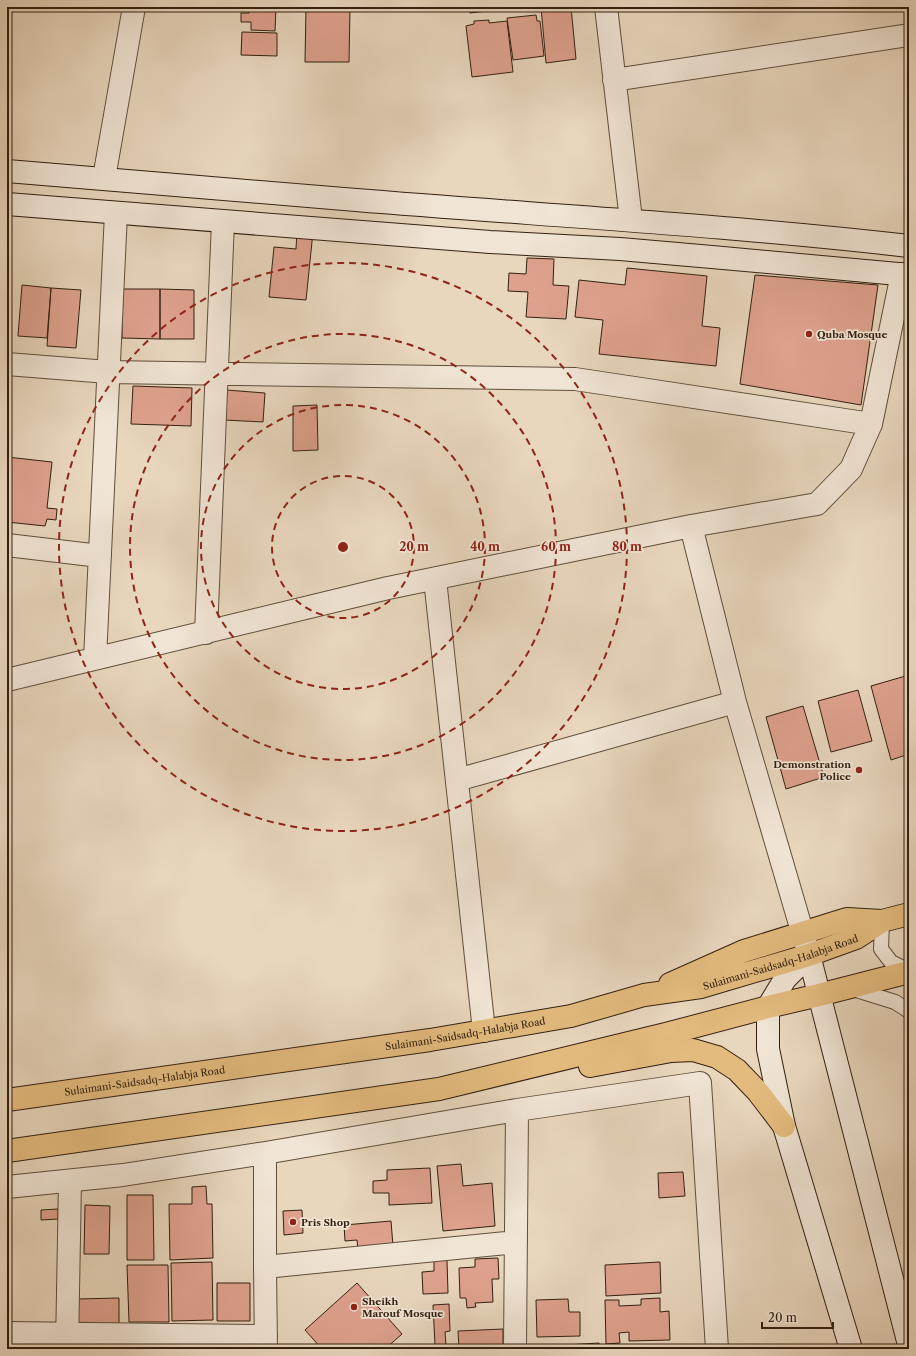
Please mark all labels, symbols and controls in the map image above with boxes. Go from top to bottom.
place label: Quba Mosque [817,328,887,341]
marker: Quba Mosque [804,329,814,339]
text: 20 m [399,539,429,554]
text: 40 m [470,539,500,554]
text: 60 m [541,539,571,554]
text: 80 m [612,539,642,554]
centre of rings [336,540,350,554]
place label: Demonstration Police [773,758,851,783]
marker: Demonstration Police [854,765,864,775]
street label: Sulaimani-Saidsadq-Halabja Road [701,932,860,993]
street label: Sulaimani-Saidsadq-Halabja Road [384,1014,546,1053]
street label: Sulaimani-Saidsadq-Halabja Road [64,1063,226,1099]
place label: Pris Shop [301,1216,350,1229]
marker: Pris Shop [288,1217,298,1227]
place label: Sheikh Marouf Mosque [362,1295,443,1320]
marker: Sheikh Marouf Mosque [349,1302,359,1312]
scale bar [762,1304,833,1330]
text: 20 m [768,1310,797,1325]

